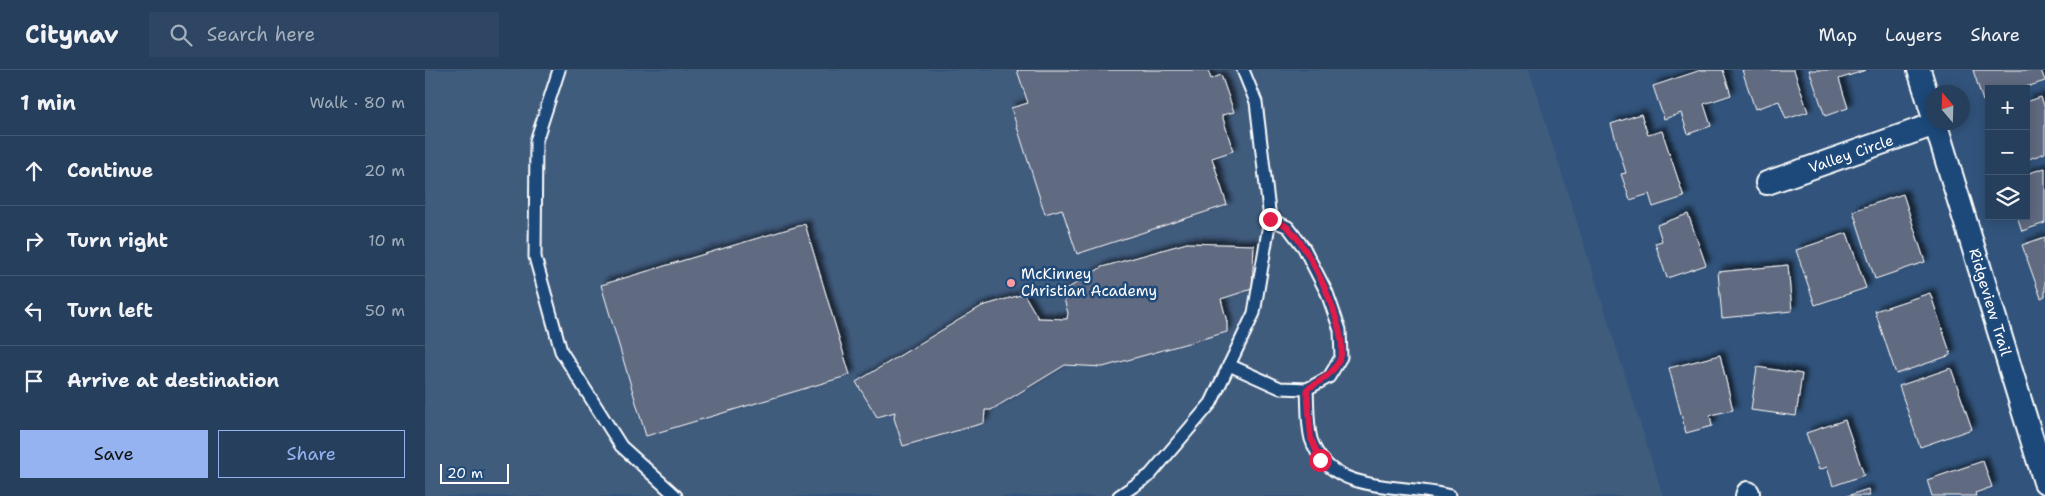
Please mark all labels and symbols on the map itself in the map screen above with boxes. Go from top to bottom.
north arrow [1925,85,1970,130]
street label: Valley Circle [1806,130,1896,178]
route end [1259,208,1282,231]
street label: Ridgeview Trail [1964,246,2016,359]
place label: McKinney Christian Academy [1021,264,1157,301]
marker: McKinney Christian Academy [1005,277,1017,289]
route start [1309,449,1332,472]
scale bar [440,461,509,484]

